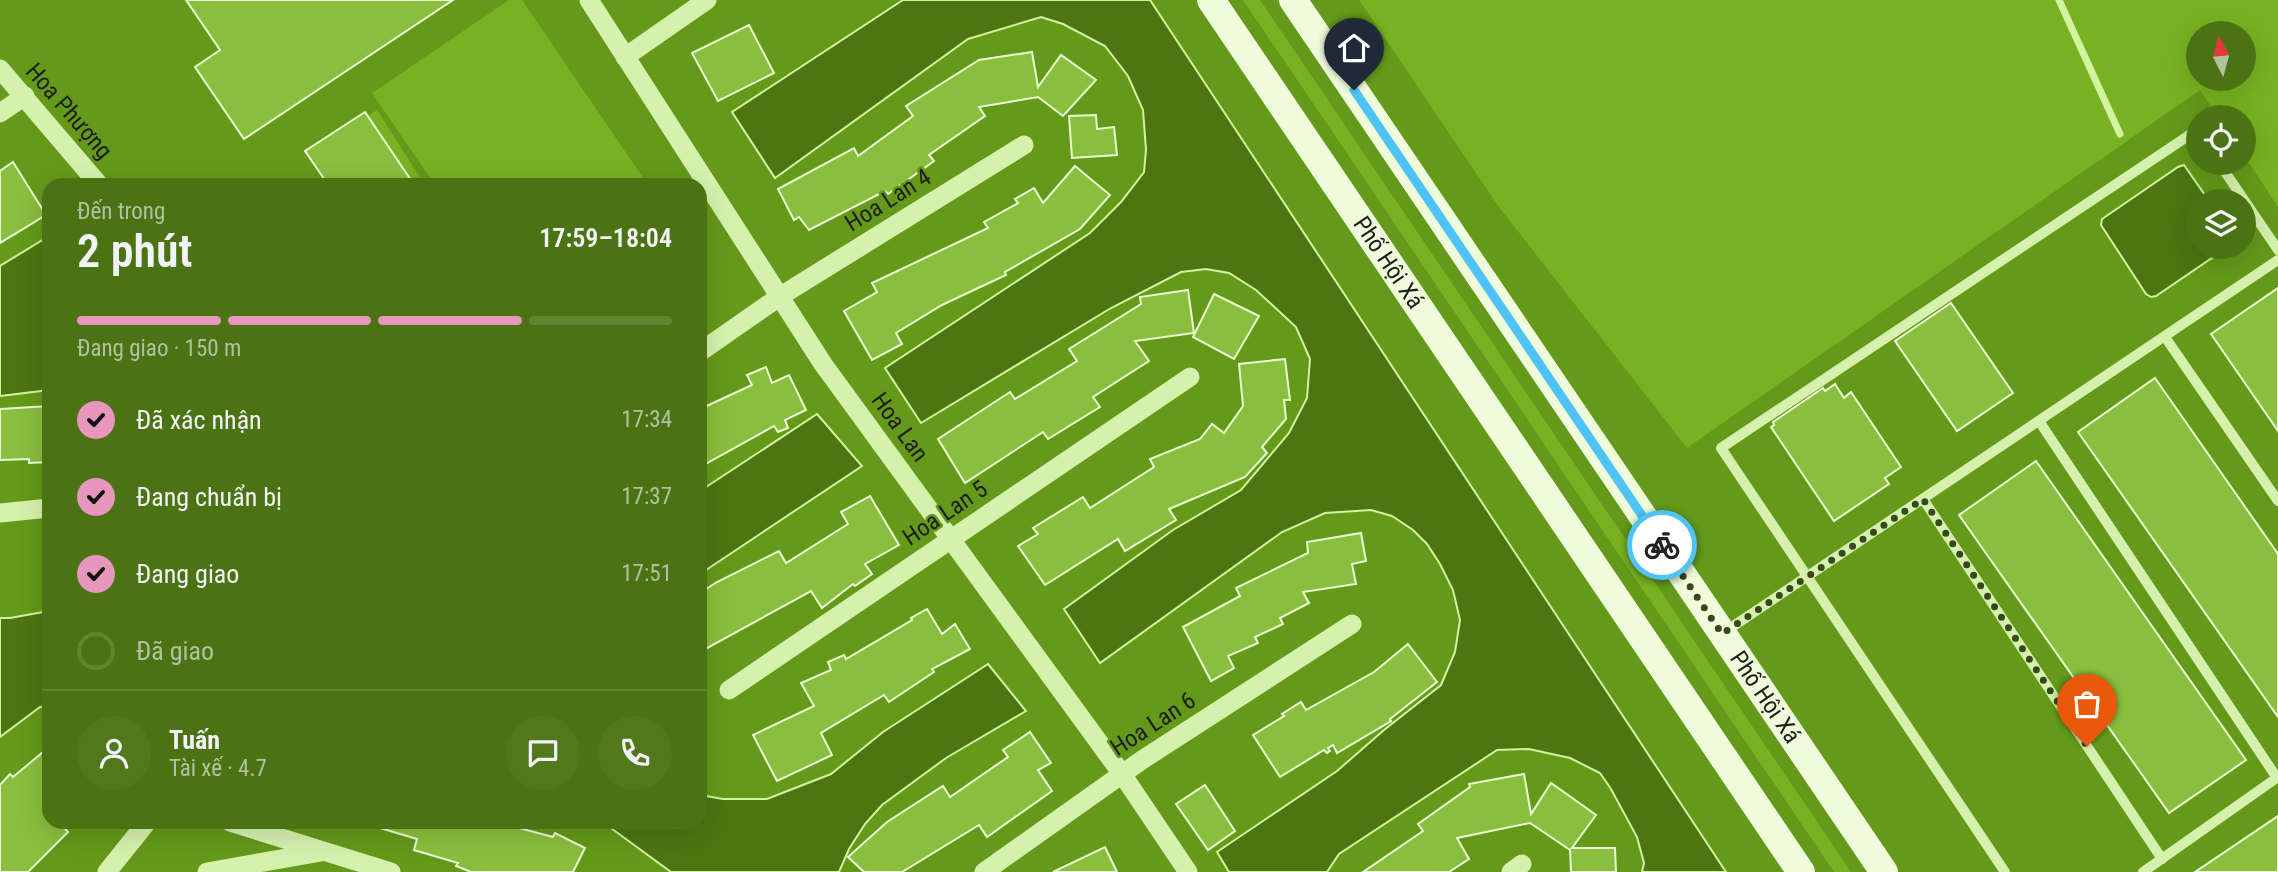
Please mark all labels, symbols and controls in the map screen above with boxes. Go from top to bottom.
pin [1324,18,1384,90]
north arrow [2186,21,2256,91]
map controls [2186,21,2256,259]
icon: home [1335,29,1373,67]
street label: Hoa Phượng [20,57,118,165]
button: locate [2186,105,2256,175]
street label: Hoa Lan 4 [840,163,936,237]
button: layers [2186,189,2256,259]
text: Đến trong [77,198,165,225]
street label: Phố Hội Xá [1348,211,1430,314]
text: 17:59–18:04 [539,223,672,253]
text: 2 phút [77,224,193,278]
text: Đang giao · 150 m [77,335,241,362]
street label: Hoa Lan [866,387,934,467]
icon: check [77,401,115,439]
text: Đã xác nhận [136,405,262,435]
text: 17:34 [621,406,672,433]
street label: Hoa Lan 5 [897,475,993,551]
icon: check [77,478,115,516]
text: Đang chuẩn bị [136,482,282,512]
text: 17:37 [621,483,672,510]
courier [1627,510,1697,580]
icon: bike [1643,526,1681,564]
icon: check [77,555,115,593]
text: Đang giao [136,559,239,589]
text: 17:51 [621,560,672,587]
text: Đã giao [136,636,214,666]
street label: Phố Hội Xá [1724,646,1806,748]
pin [2057,674,2117,746]
icon: bag [2068,685,2106,723]
street label: Hoa Lan 6 [1105,686,1201,762]
button: person [77,716,151,790]
button: chat [506,716,580,790]
button: phone [598,716,672,790]
text: Tuấn [169,725,220,755]
text: Tài xế · 4.7 [169,755,267,782]

